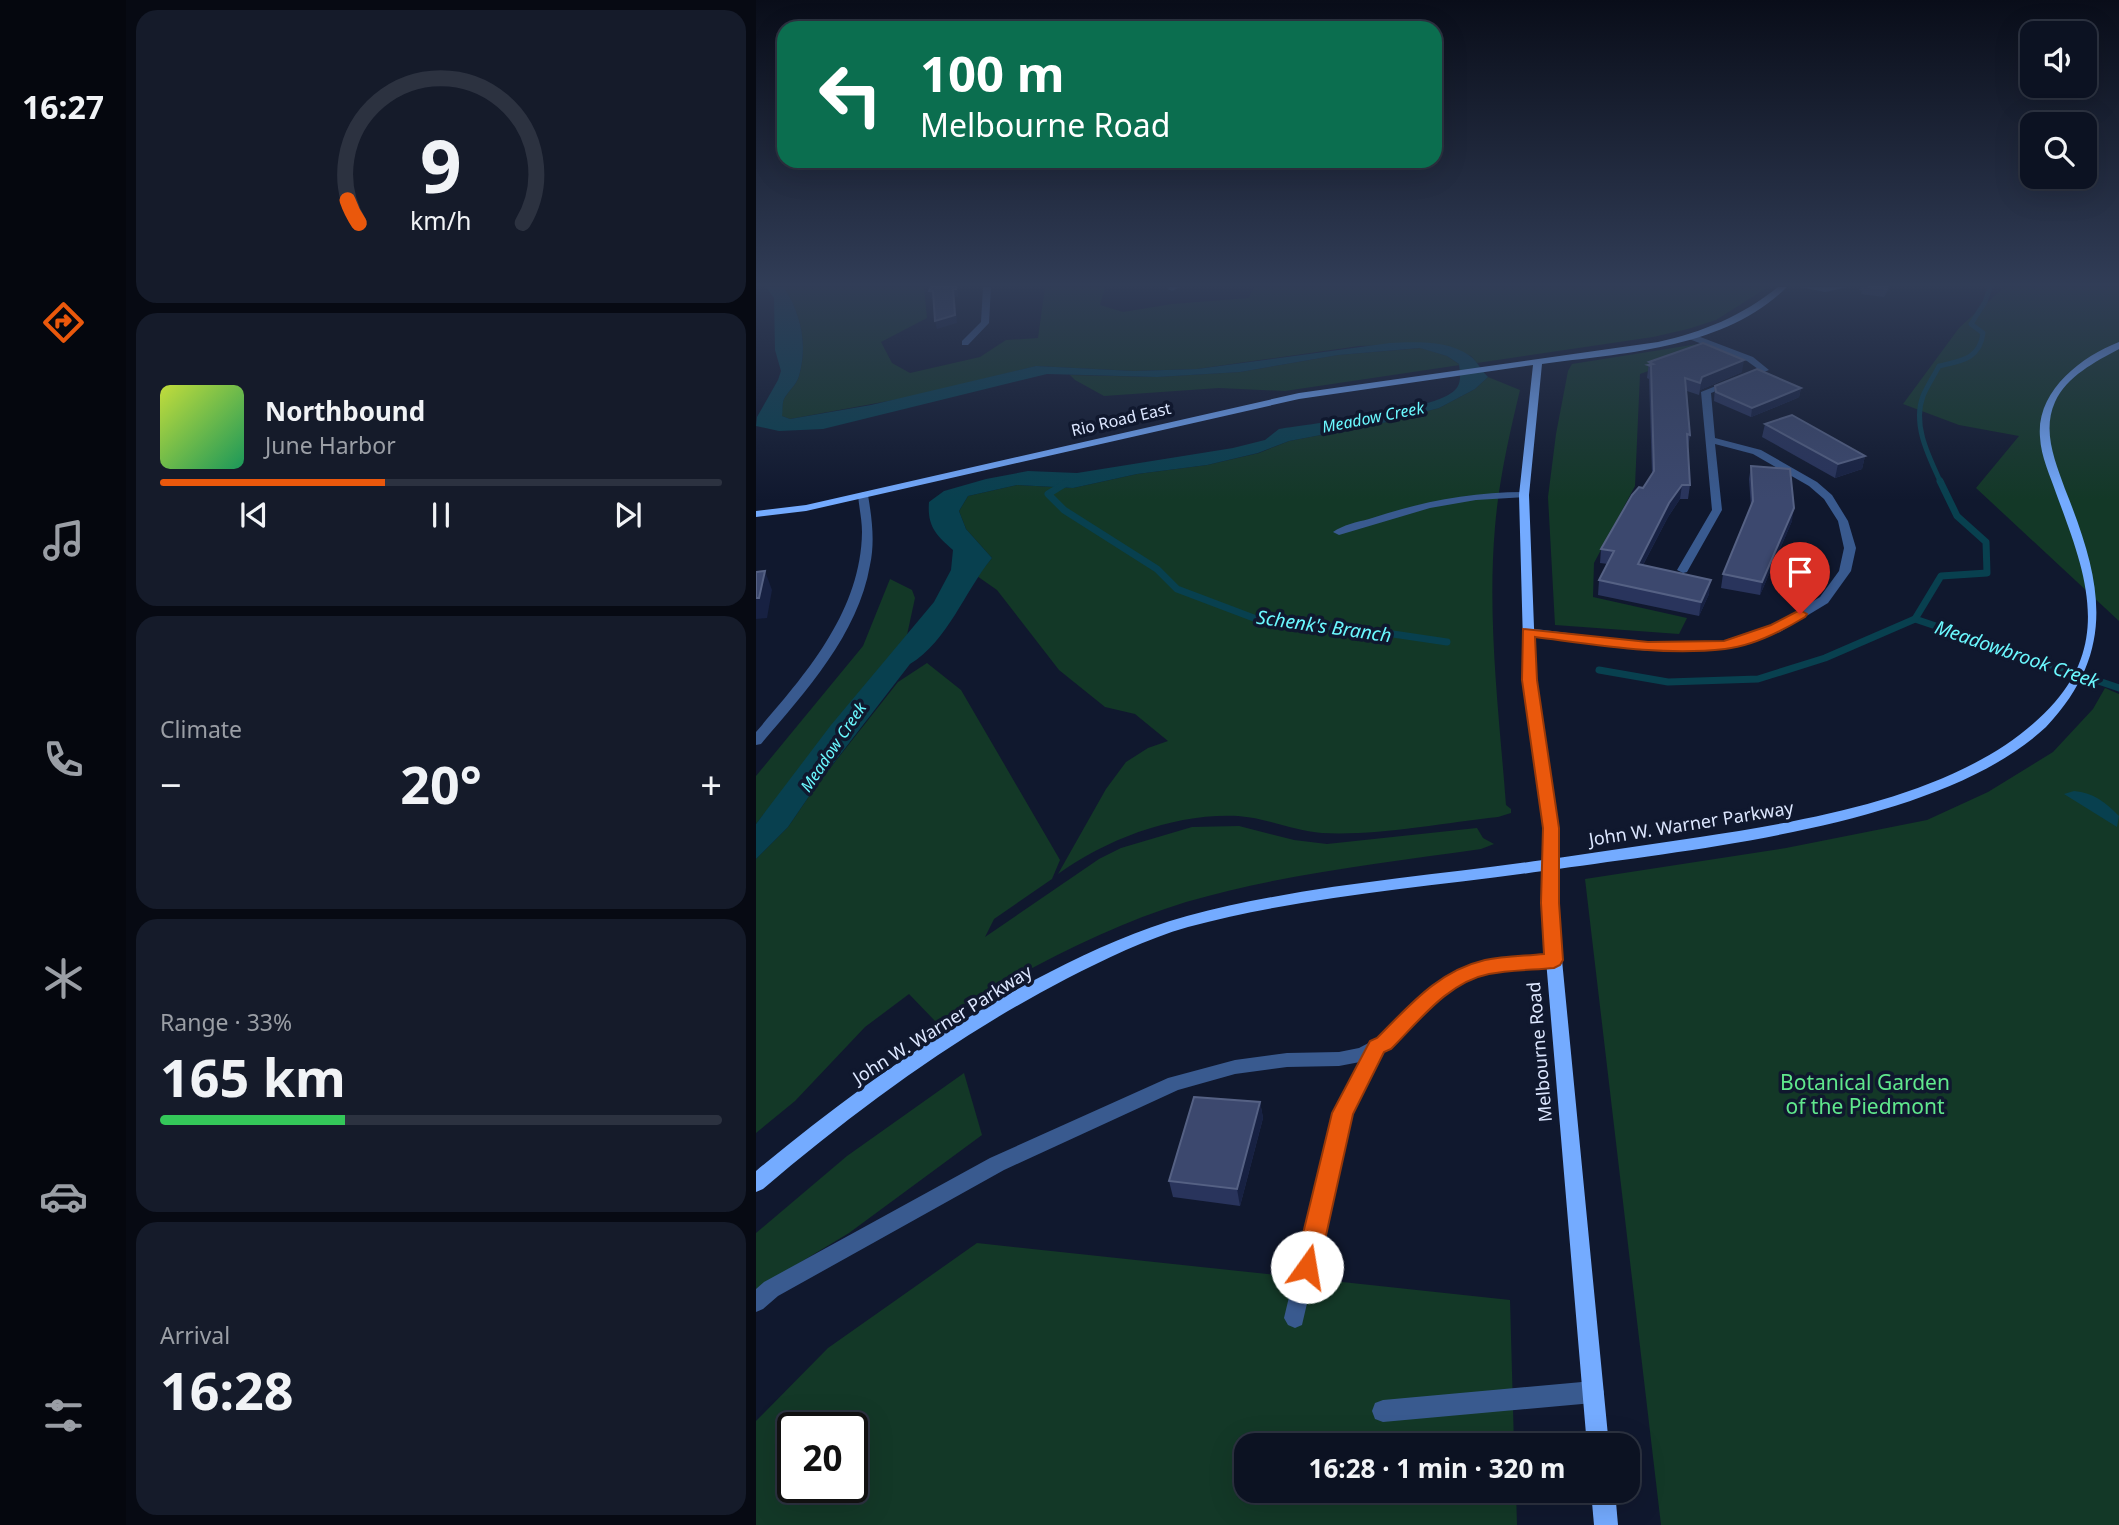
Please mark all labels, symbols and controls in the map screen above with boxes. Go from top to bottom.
map controls [2020,21,2097,189]
button: sound [2020,21,2097,98]
text: 100 m [920,40,1065,106]
icon: left [805,49,896,140]
text: 16:27 [22,85,104,128]
text: Melbourne Road [920,103,1170,146]
button: search [2020,112,2097,189]
text: 9 [420,115,462,214]
text: km/h [410,202,472,236]
icon: directions [39,298,88,347]
text: Northbound [265,393,425,429]
water label: Meadow Creek [1320,396,1427,438]
street label: Rio Road East [1069,397,1173,441]
text: June Harbor [265,429,396,461]
icon: previous [235,496,273,534]
icon: pause [422,496,460,534]
icon: next [609,496,647,534]
icon: music [39,516,88,565]
pin [1770,542,1830,614]
icon: arrive [1781,553,1819,591]
water label: Schenk's Branch [1255,604,1393,648]
water label: Meadowbrook Creek [1931,614,2103,694]
water label: Meadow Creek [795,697,872,796]
text: Climate [160,713,242,745]
icon: phone [39,735,88,784]
text: 20° [400,748,482,819]
text: − [160,758,182,810]
text: + [700,758,722,810]
street label: John W. Warner Parkway [1585,795,1796,851]
icon: climate [39,954,88,1003]
street label: John W. Warner Parkway [846,959,1037,1090]
street label: Melbourne Road [1521,981,1557,1123]
text: Range · 33% [160,1006,292,1038]
text: 165 km [160,1041,346,1112]
park label: Botanical Garden of the Piedmont [1780,1068,1950,1120]
icon: car [39,1172,88,1221]
position arrow [1270,1230,1344,1304]
text: Arrival [160,1319,230,1351]
text: 16:28 [160,1354,294,1425]
icon: filters [39,1391,88,1440]
speed limit sign: 20 [777,1412,868,1503]
text: 16:28 · 1 min · 320 m [1309,1450,1565,1486]

